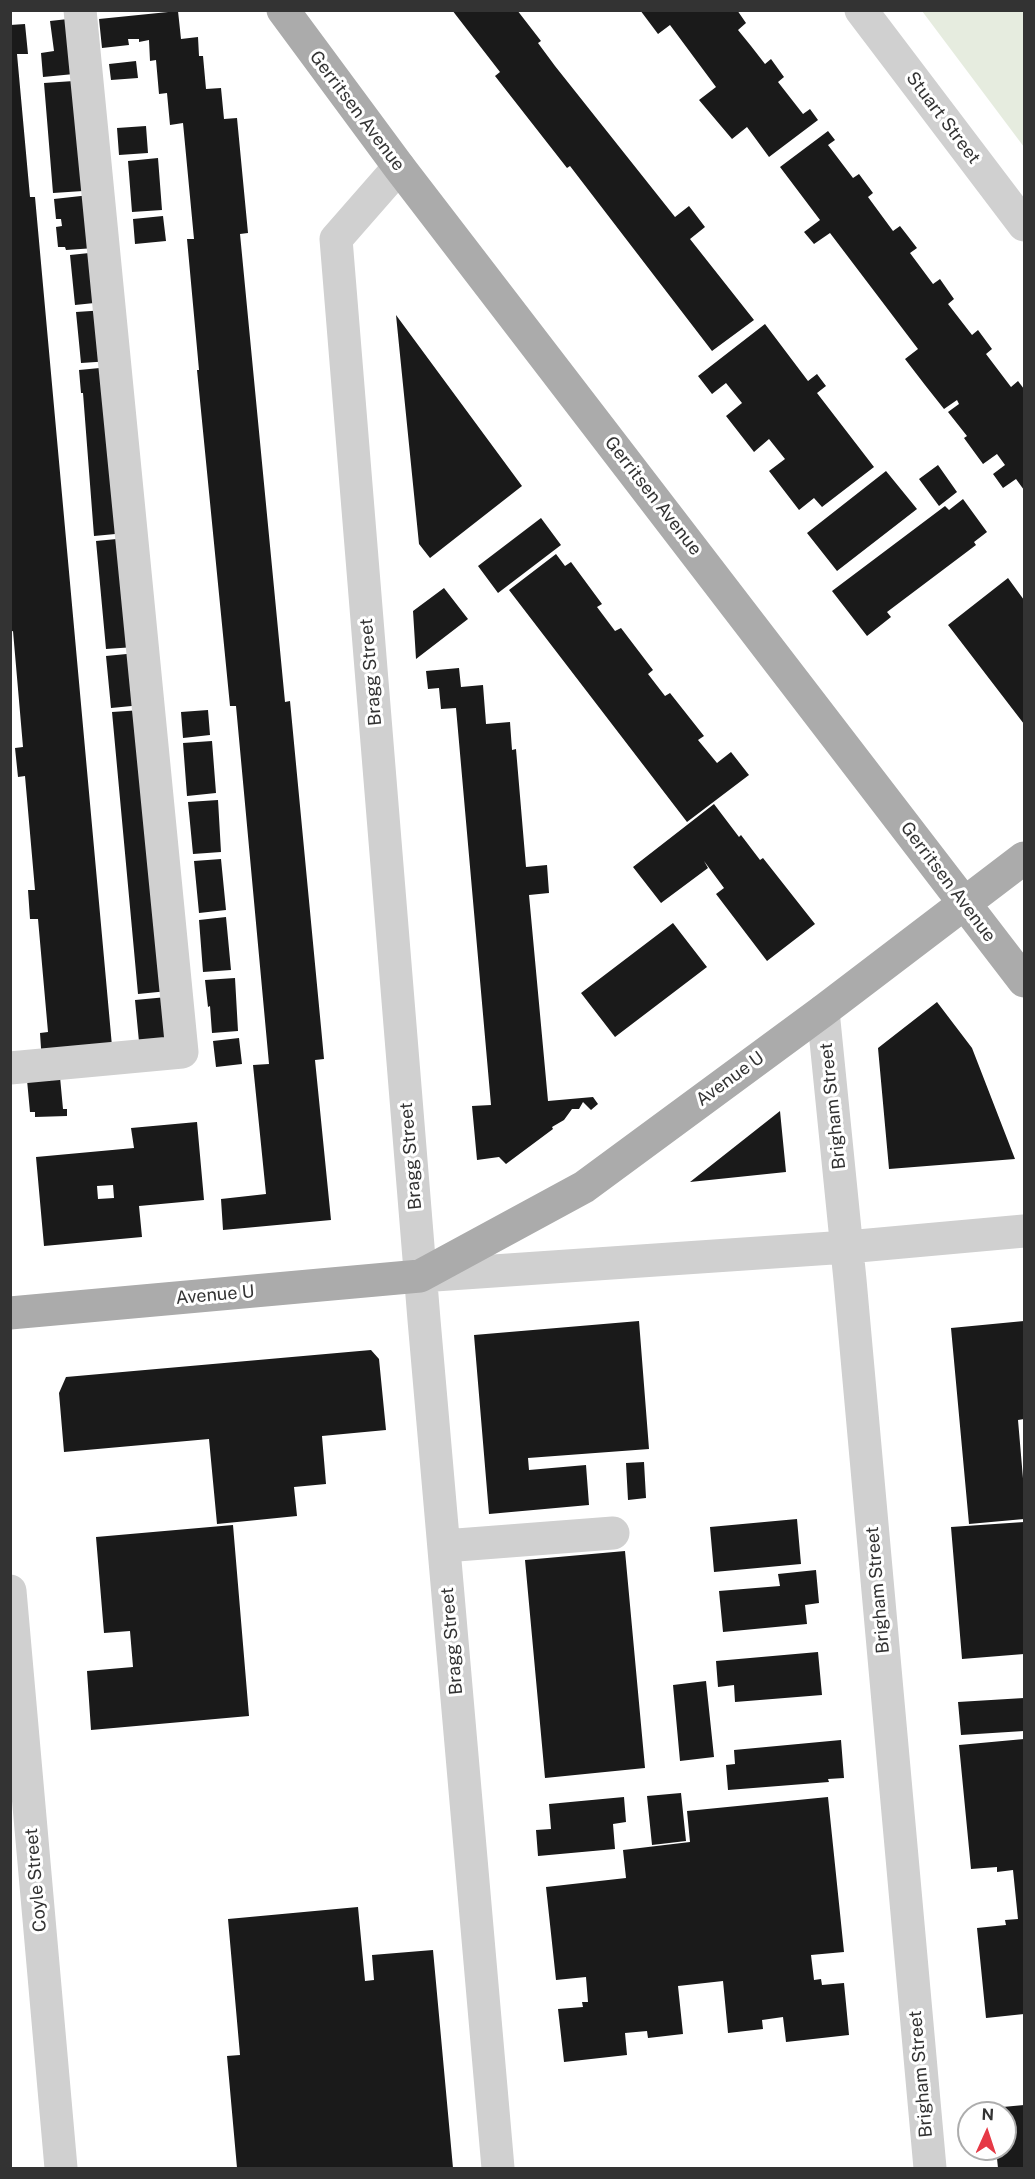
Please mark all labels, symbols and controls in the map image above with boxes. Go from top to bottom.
street label: Gerritsen Avenue [305,47,409,175]
street label: Stuart Street [901,68,985,168]
street label: Gerritsen Avenue [600,432,706,560]
street label: Bragg Street [356,617,386,727]
street label: Gerritsen Avenue [896,818,1000,946]
street label: Brigham Street [816,1041,850,1171]
street label: Avenue U [692,1047,768,1111]
street label: Bragg Street [396,1101,426,1211]
street label: Avenue U [175,1281,255,1309]
street label: Brigham Street [862,1526,894,1654]
street label: Bragg Street [437,1586,467,1696]
street label: Coyle Street [21,1827,51,1933]
street label: Brigham Street [905,2010,937,2138]
north arrow [957,2101,1017,2161]
text: N [981,2105,995,2124]

